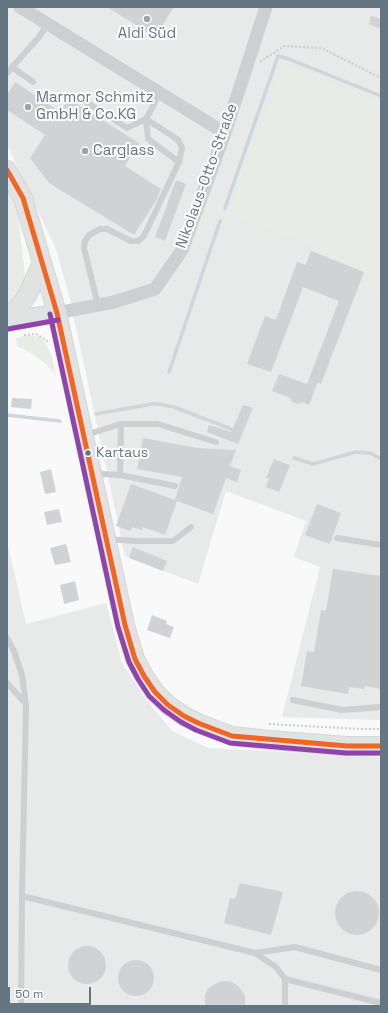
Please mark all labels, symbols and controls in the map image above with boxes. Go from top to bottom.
marker: Aldi Süd [142,14,152,24]
place label: Aldi Süd [118,25,176,43]
place label: Marmor Schmitz GmbH & Co.KG [36,89,154,124]
street label: Nikolaus-Otto-Straße [172,101,242,251]
marker: Marmor Schmitz GmbH & Co.KG [23,102,33,112]
place label: Carglass [93,142,154,160]
marker: Carglass [80,146,90,156]
place label: Kartaus [96,445,148,461]
marker: Kartaus [83,448,93,458]
scale bar [10,979,93,1005]
text: 50 m [15,986,43,1002]

